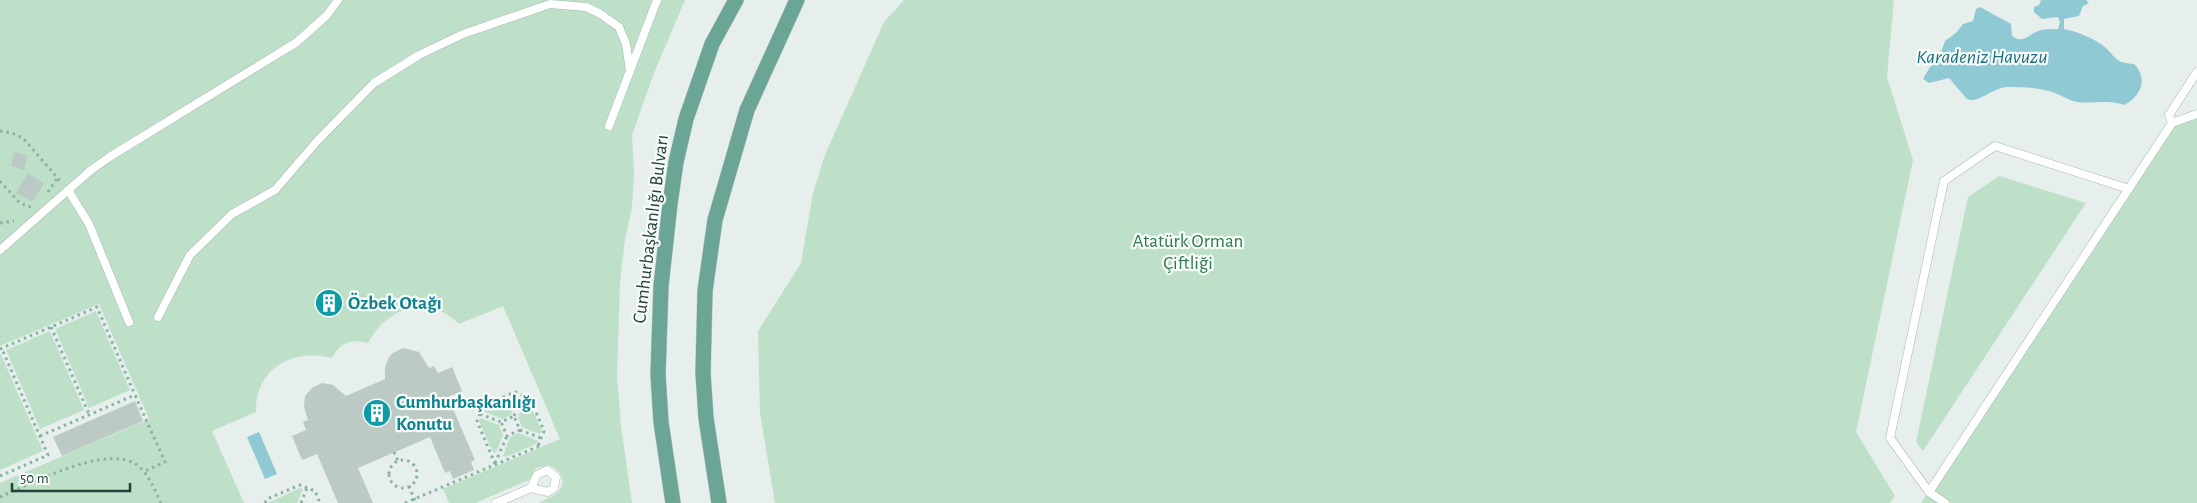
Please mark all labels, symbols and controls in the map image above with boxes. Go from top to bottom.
water label: Karadeniz Havuzu [1916,47,2048,67]
street label: Cumhurbaşkanlığı Bulvarı [630,134,672,324]
park label: Atatürk Orman Çiftliği [1133,232,1243,273]
building icon: Özbek Otağı [314,288,344,318]
place label: Özbek Otağı [348,292,442,313]
place label: Cumhurbaşkanlığı Konutu [396,393,536,434]
building icon: Cumhurbaşkanlığı Konutu [362,398,392,428]
scale bar [12,460,130,492]
text: 50 m [20,471,49,486]

